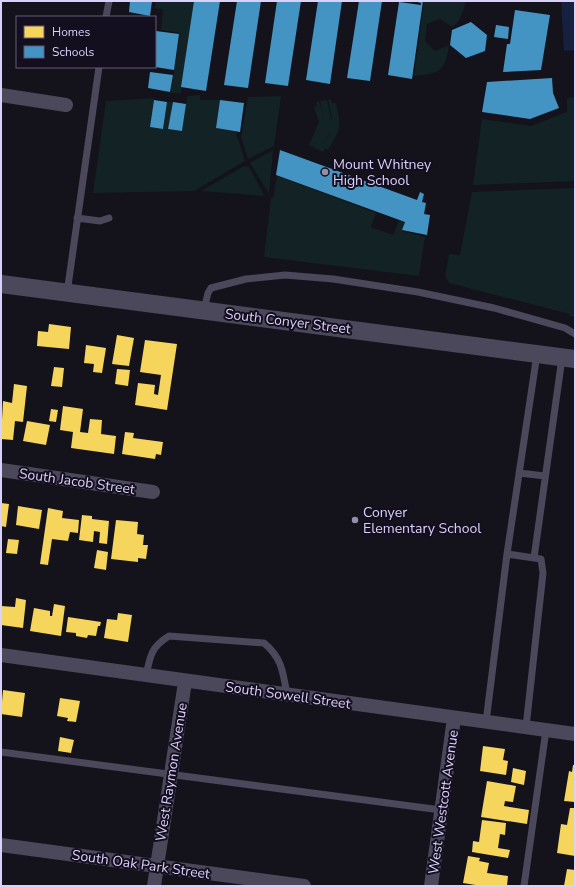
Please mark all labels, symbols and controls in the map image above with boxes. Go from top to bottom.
legend [16,16,156,68]
text: Homes [52,24,90,40]
text: Schools [52,44,95,60]
place label: Mount Whitney High School [333,155,432,190]
marker: Mount Whitney High School [320,167,330,177]
street label: South Conyer Street [224,304,352,339]
street label: South Jacob Street [18,464,136,499]
place label: Conyer Elementary School [363,503,482,538]
marker: Conyer Elementary School [350,515,360,525]
street label: South Sowell Street [224,677,352,714]
street label: West Raymon Avenue [151,701,192,843]
street label: West Westcott Avenue [424,729,463,876]
street label: South Oak Park Street [71,845,211,884]

